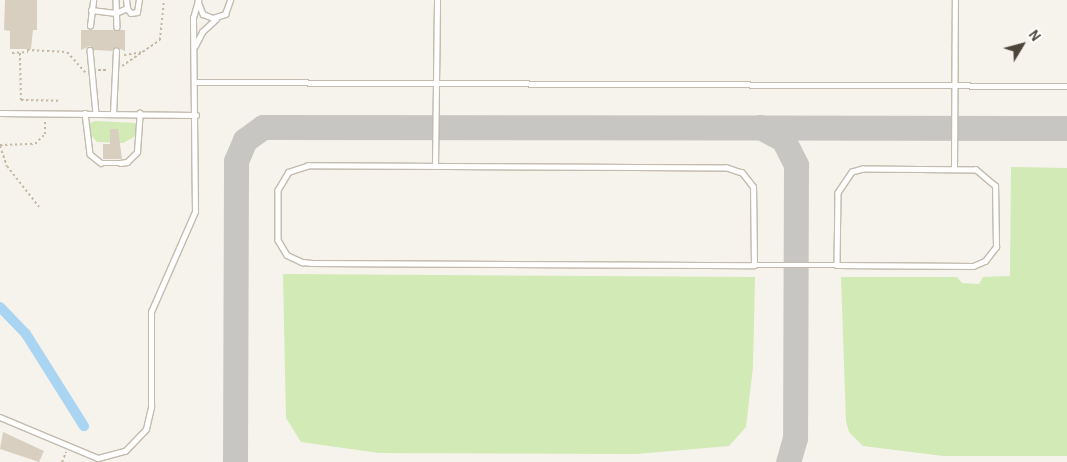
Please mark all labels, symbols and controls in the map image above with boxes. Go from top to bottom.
north arrow [997,20,1047,70]
text: N [1025,28,1042,44]

